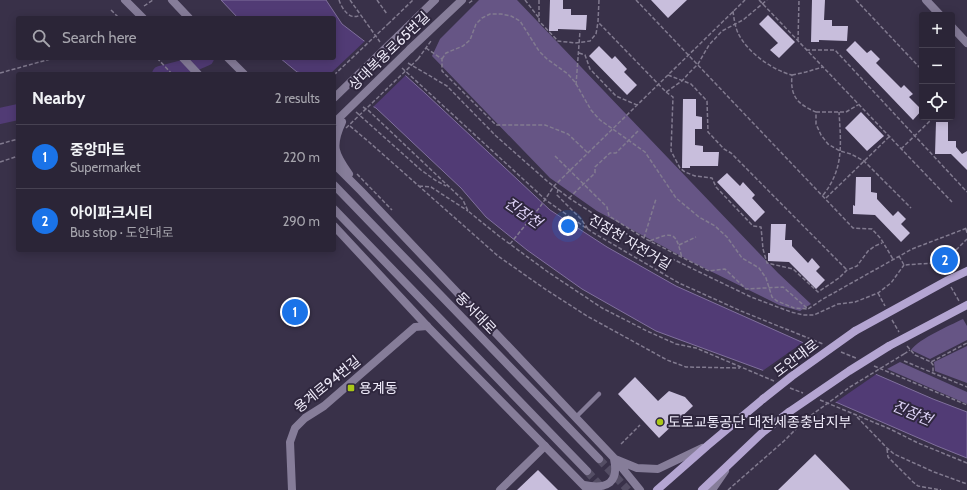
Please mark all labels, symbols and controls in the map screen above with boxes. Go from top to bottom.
street label: 상대복용로65번길 [345,8,433,94]
map controls [919,12,955,120]
button: + [919,12,955,48]
search box [16,16,336,60]
icon: search [30,27,52,49]
text: Search here [62,29,137,47]
button: − [919,48,955,84]
button: locate [919,84,955,120]
text: Nearby [32,88,85,108]
text: 2 results [275,90,320,106]
text: 중앙마트 [70,141,125,159]
text: 1 [43,149,47,165]
text: 220 m [283,149,320,165]
text: Supermarket [70,159,141,175]
water label: 진잠천 [501,194,547,234]
text: 아이파크시티 [70,204,153,222]
street label: 진잠천 자전거길 [585,210,675,274]
text: 2 [42,213,48,229]
text: 290 m [282,213,320,229]
your location [558,216,578,236]
text: Bus stop · 도안대로 [70,224,174,240]
pin: 2 [932,245,958,275]
street label: 동서대로 [452,288,500,338]
pin: 1 [282,297,308,327]
street label: 도안대로 [770,335,822,381]
street label: 용계로94번길 [290,352,364,416]
place label: 용계동 [359,379,398,397]
marker: 용계동 [346,383,356,393]
water label: 진잠천 [889,397,937,430]
place label: 도로교통공단 대전세종충남지부 [668,413,852,431]
marker: 도로교통공단 대전세종충남지부 [655,417,665,427]

